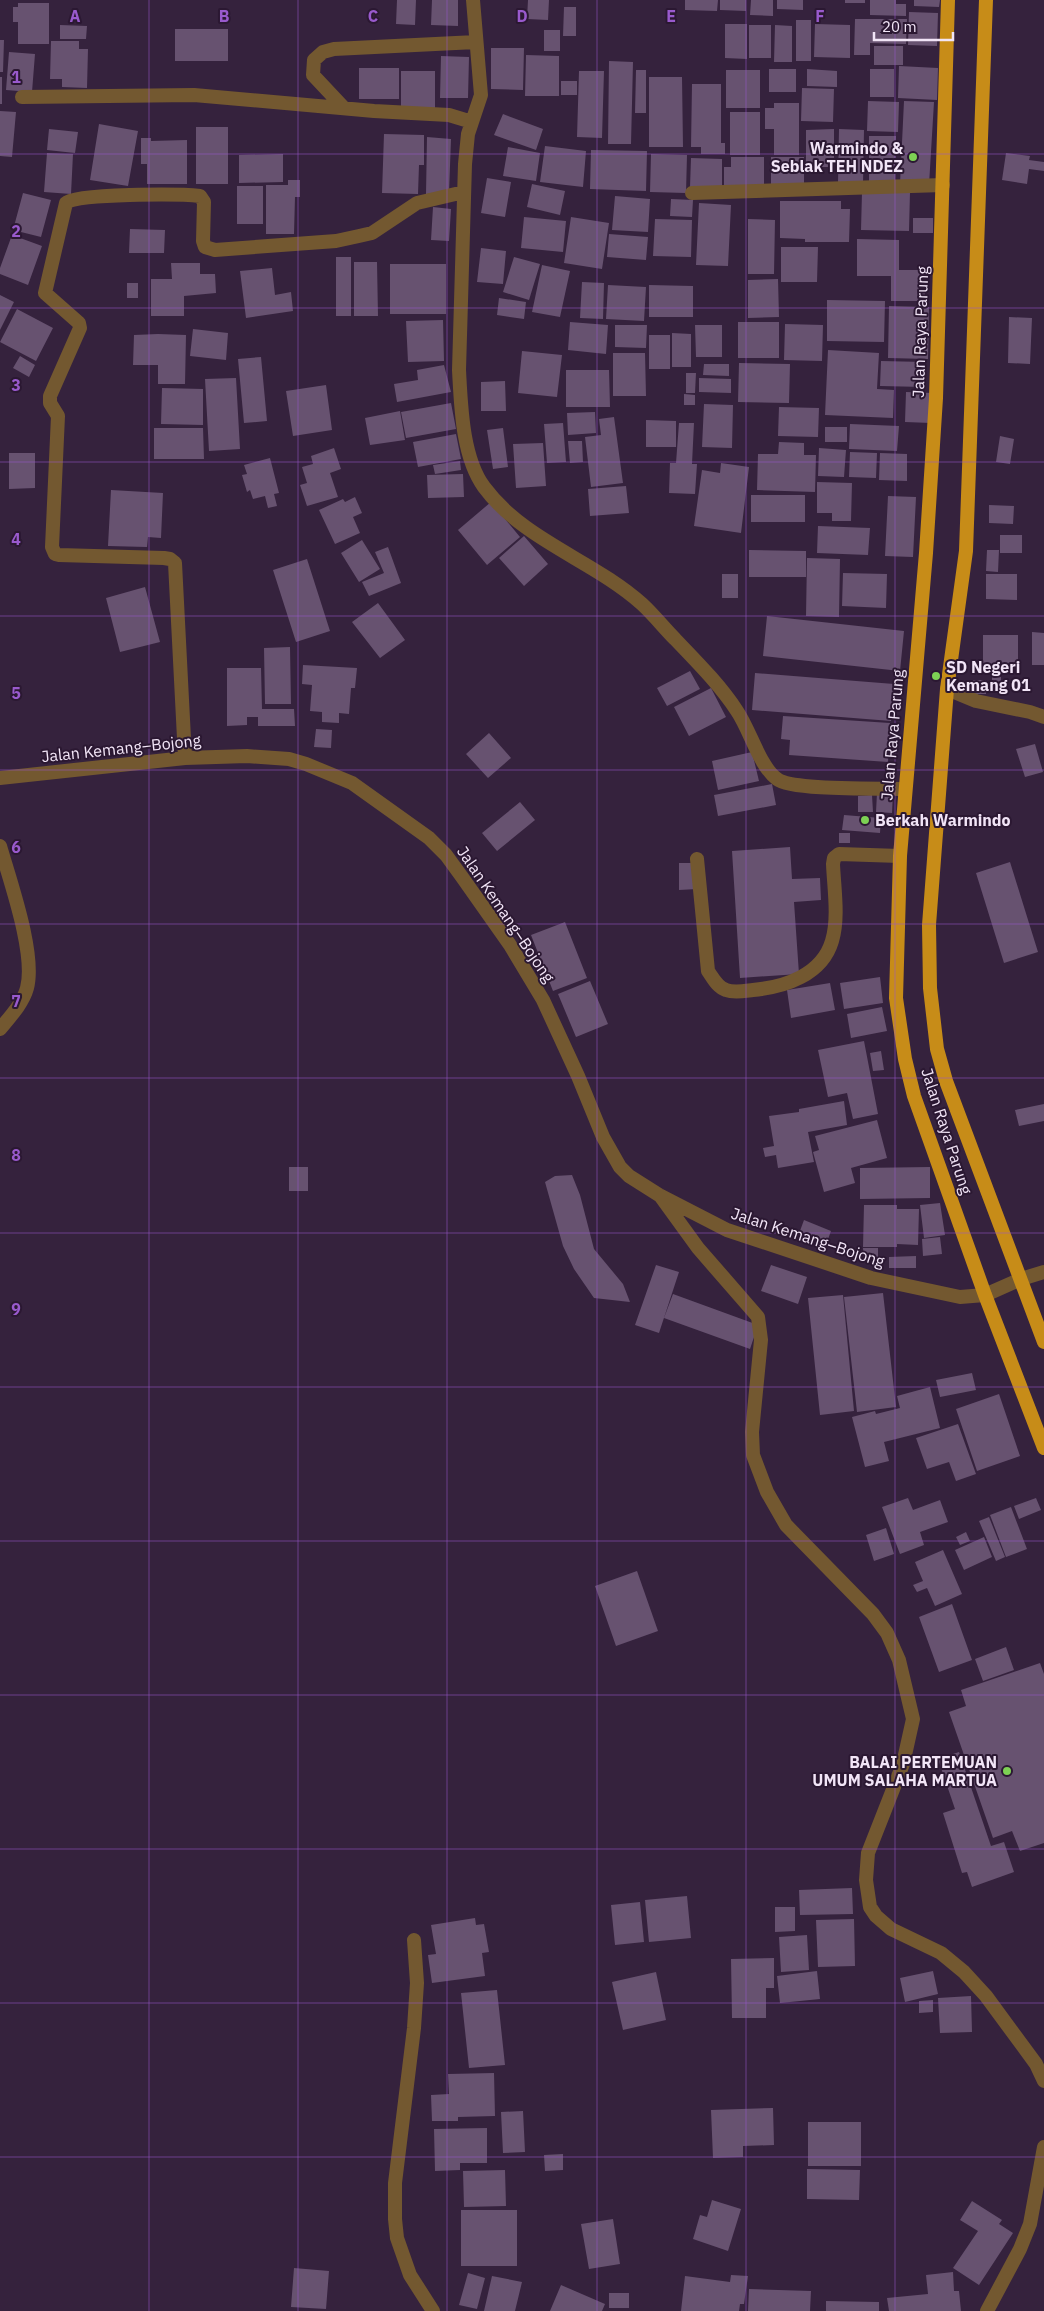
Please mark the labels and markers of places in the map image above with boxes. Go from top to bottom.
place label: Warmindo & Seblak TEH NDEZ [771,138,903,176]
marker: Warmindo & Seblak TEH NDEZ [907,151,919,163]
place label: SD Negeri Kemang 01 [946,657,1031,695]
marker: SD Negeri Kemang 01 [930,670,942,682]
place label: Berkah Warmindo [875,810,1011,830]
marker: Berkah Warmindo [859,814,871,826]
place label: BALAI PERTEMUAN UMUM SALAHA MARTUA [812,1752,997,1790]
marker: BALAI PERTEMUAN UMUM SALAHA MARTUA [1001,1765,1013,1777]

